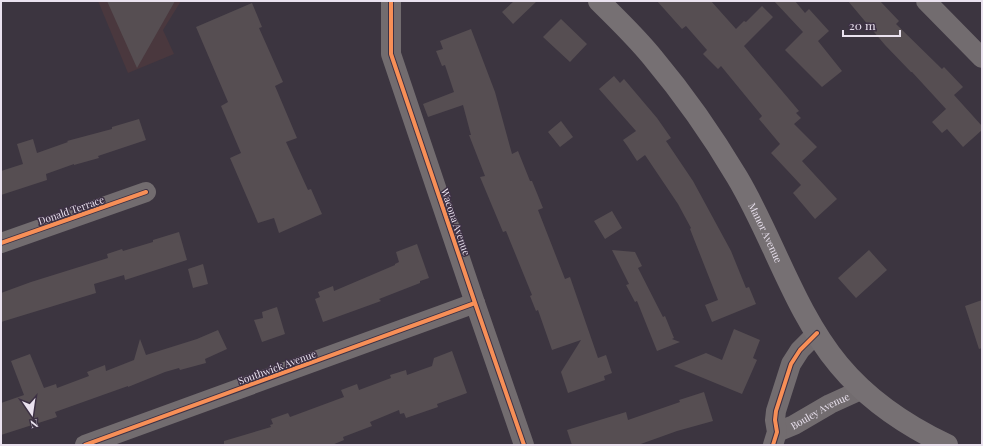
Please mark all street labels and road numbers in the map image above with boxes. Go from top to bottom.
street label: Wacona Avenue [438,186,474,257]
street label: Donald Terrace [36,192,106,228]
street label: Manor Avenue [745,200,786,265]
street label: Southwick Avenue [236,346,318,388]
street label: Bouley Avenue [788,389,852,433]

